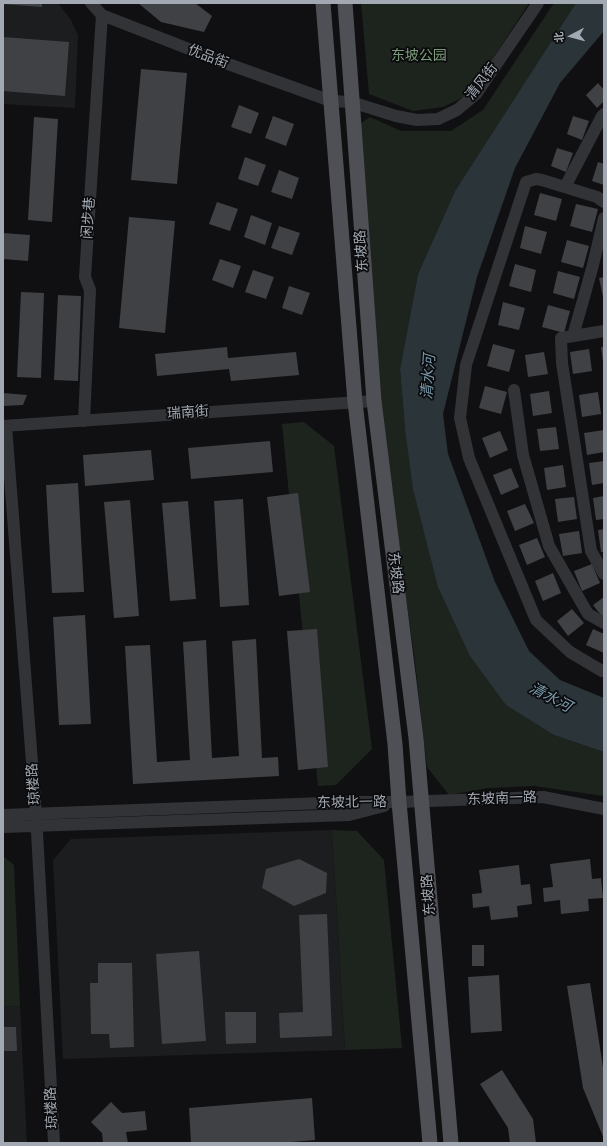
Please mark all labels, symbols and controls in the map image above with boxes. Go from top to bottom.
north arrow [551,16,591,56]
text: 北 [552,31,567,43]
street label: 优品街 [185,42,231,72]
park label: 东坡公园 [391,48,447,64]
street label: 清风街 [462,60,502,104]
street label: 闲步巷 [79,196,99,240]
street label: 东坡路 [352,229,372,273]
water label: 清水河 [418,354,440,400]
street label: 瑞南街 [166,403,210,423]
street label: 东坡路 [384,551,406,595]
water label: 清水河 [526,679,574,717]
street label: 琼楼路 [24,762,44,806]
street label: 东坡南一路 [467,789,537,809]
street label: 东坡北一路 [317,794,387,812]
street label: 东坡路 [419,873,439,917]
street label: 琼楼路 [43,1087,61,1129]

